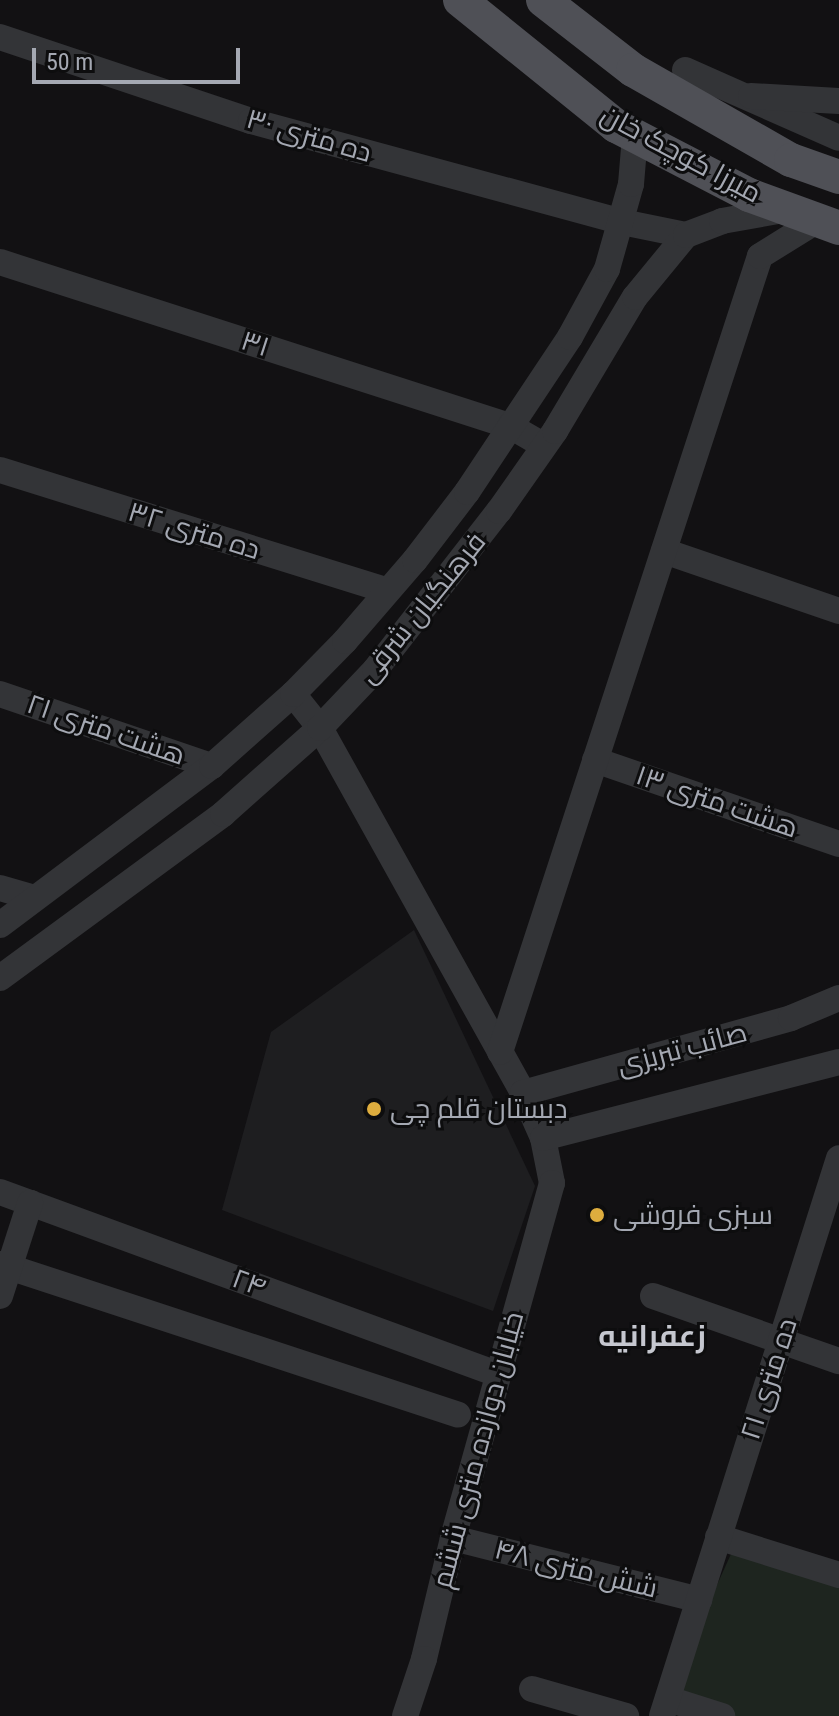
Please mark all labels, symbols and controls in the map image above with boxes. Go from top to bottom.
scale bar [36,32,244,82]
text: 50 m [46,48,93,76]
street label: میرزا کوچک خان [595,98,767,210]
street label: ده متری ۳۰ [243,102,375,170]
street label: ۳۱ [237,324,273,364]
street label: ده متری ۳۲ [124,495,264,567]
street label: فرهنگیان شرقی [351,526,493,690]
street label: هشت متری ۲۱ [22,687,190,773]
street label: هشت متری ۱۳ [631,759,803,845]
street label: صائب تبریزی [613,1016,751,1082]
place label: دبستان قلم چی [390,1092,567,1126]
marker: دبستان قلم چی [365,1100,383,1118]
place label: سبزی فروشی [613,1198,773,1232]
marker: سبزی فروشی [588,1206,606,1224]
street label: ۲۴ [228,1262,270,1304]
street label: خیابان دوازده متری ششم [425,1308,531,1592]
street label: ده متری ۲۱ [734,1314,804,1444]
district label: زعفرانیه [598,1318,706,1354]
street label: شش متری ۴۸ [491,1533,661,1605]

